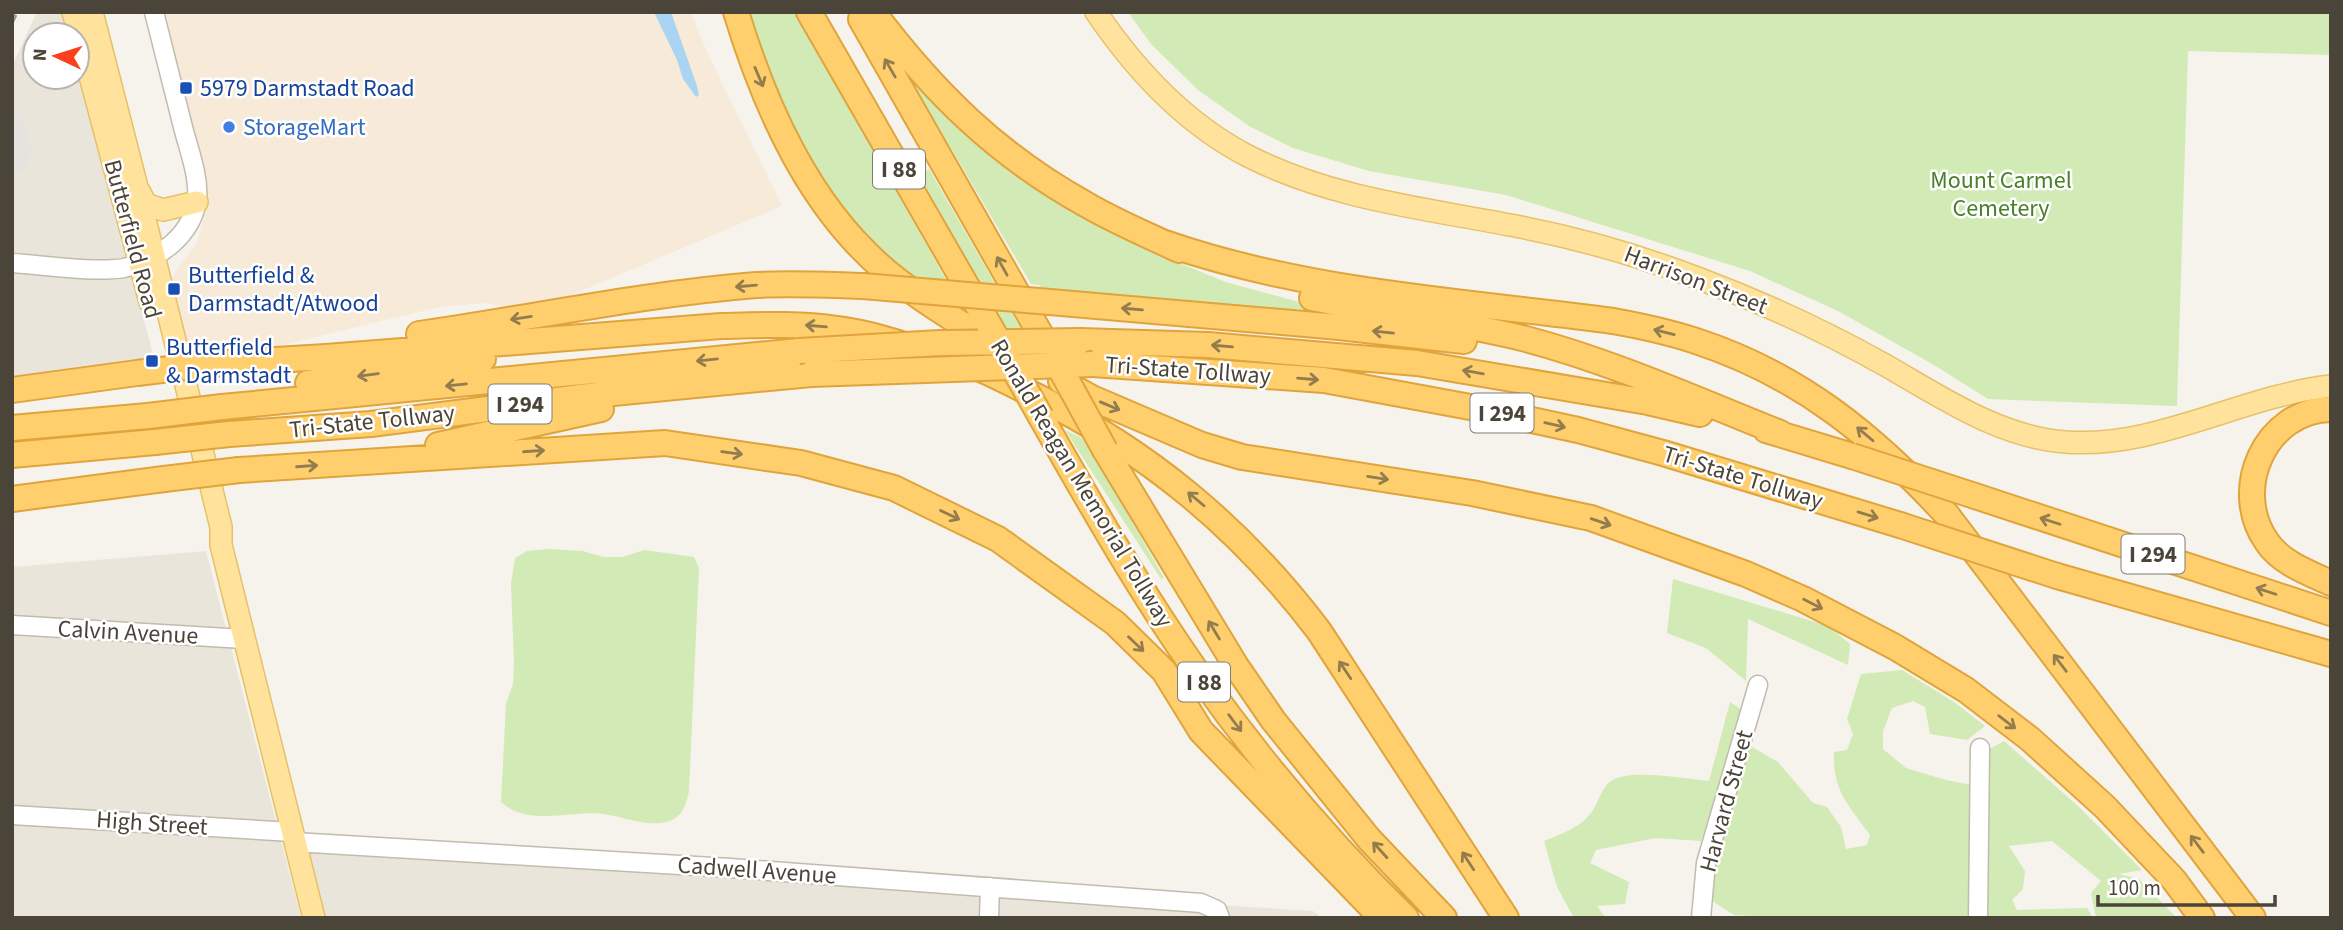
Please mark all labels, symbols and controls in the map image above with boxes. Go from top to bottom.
north arrow [21,21,91,91]
text: N [27,48,54,62]
one-way arrow [882,58,896,78]
one-way arrow [753,65,766,87]
place label: 5979 Darmstadt Road [200,71,415,106]
marker: 5979 Darmstadt Road [178,80,194,96]
place label: StorageMart [243,110,366,145]
marker: StorageMart [221,119,237,135]
road number: I 88 [873,150,925,188]
street label: Butterfield Road [94,156,171,323]
park label: Mount Carmel Cemetery [1930,163,2072,226]
street label: Harrison Street [1619,237,1773,324]
one-way arrow [995,256,1009,276]
place label: Butterfield & Darmstadt/Atwood [188,258,379,321]
one-way arrow [735,280,758,293]
marker: Butterfield & Darmstadt/Atwood [166,281,182,297]
one-way arrow [1121,302,1144,315]
one-way arrow [510,312,532,325]
one-way arrow [805,320,827,333]
one-way arrow [1372,325,1395,338]
one-way arrow [1653,325,1676,338]
place label: Butterfield & Darmstadt [166,330,291,393]
street label: Ronald Reagan Memorial Tollway [981,332,1182,634]
one-way arrow [1212,339,1234,352]
street label: Tri-State Tollway [1104,347,1272,394]
marker: Butterfield & Darmstadt [144,353,160,369]
one-way arrow [696,354,719,367]
one-way arrow [1462,365,1485,378]
one-way arrow [357,369,379,382]
one-way arrow [1296,373,1318,386]
one-way arrow [445,378,468,391]
road number: I 294 [489,384,552,424]
road number: I 294 [1470,394,1534,432]
street label: Tri-State Tollway [288,395,456,448]
one-way arrow [1099,400,1121,413]
one-way arrow [1543,419,1566,432]
one-way arrow [1856,426,1874,442]
street label: Tri-State Tollway [1658,436,1827,518]
one-way arrow [522,444,545,457]
one-way arrow [721,447,743,460]
one-way arrow [295,459,318,472]
one-way arrow [1366,472,1389,485]
one-way arrow [1187,491,1205,507]
one-way arrow [939,509,960,523]
one-way arrow [1857,510,1879,523]
one-way arrow [2039,513,2061,526]
one-way arrow [1590,517,1612,529]
road number: I 294 [2122,534,2184,574]
one-way arrow [2255,584,2277,597]
one-way arrow [1802,598,1823,612]
street label: Calvin Avenue [57,611,199,654]
one-way arrow [1207,620,1221,640]
one-way arrow [1127,635,1144,652]
one-way arrow [2052,654,2067,673]
one-way arrow [1338,661,1352,680]
road number: I 88 [1178,662,1230,702]
one-way arrow [1227,713,1242,731]
one-way arrow [1997,715,2016,729]
street label: Harvard Street [1691,726,1762,876]
street label: High Street [95,802,209,845]
one-way arrow [2190,835,2205,854]
one-way arrow [1372,841,1388,859]
street label: Cadwell Avenue [676,847,838,894]
one-way arrow [1461,852,1476,871]
scale bar [2098,864,2275,908]
text: 100 m [2108,873,2161,903]

